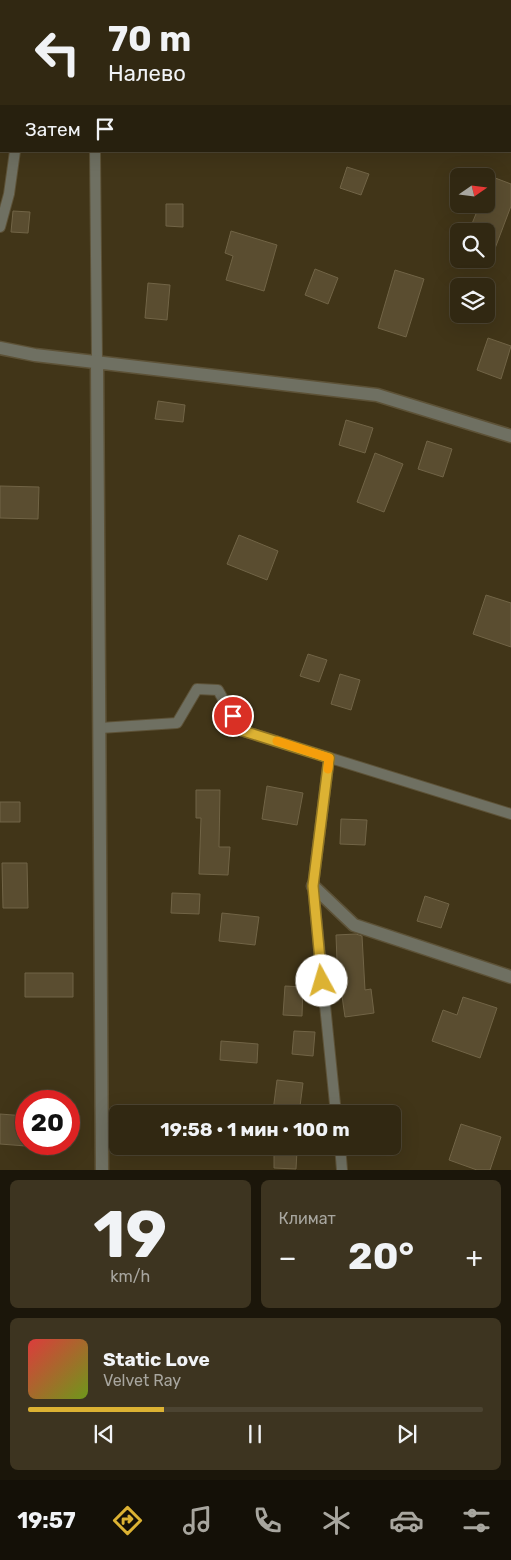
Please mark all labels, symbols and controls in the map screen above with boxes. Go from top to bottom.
text: 70 m [108,18,191,60]
icon: left [25,20,90,85]
text: Налево [108,60,186,87]
icon: arrive [91,115,119,143]
text: Затем [25,118,81,141]
north arrow [450,168,495,212]
map controls [450,168,495,323]
button: search [450,223,495,268]
button: layers [450,278,495,323]
pin [212,695,254,737]
icon: arrive [219,702,247,730]
position arrow [295,954,347,1006]
speed limit sign: 20 [15,1090,80,1155]
text: 19:58 · 1 мин · 100 m [160,1118,350,1141]
text: 19 [93,1196,167,1273]
text: Климат [279,1209,336,1228]
text: 20° [348,1233,414,1279]
text: − [279,1241,297,1274]
text: + [466,1241,483,1274]
text: km/h [110,1267,150,1286]
text: Static Love [103,1348,210,1371]
text: Velvet Ray [103,1371,181,1390]
icon: previous [90,1420,118,1448]
icon: pause [241,1420,269,1448]
icon: next [393,1420,421,1448]
icon: directions [110,1503,145,1538]
icon: music [180,1503,215,1538]
icon: phone [250,1503,285,1538]
icon: climate [319,1503,354,1538]
icon: car [389,1503,424,1538]
icon: filters [459,1503,494,1538]
text: 19:57 [17,1507,76,1534]

